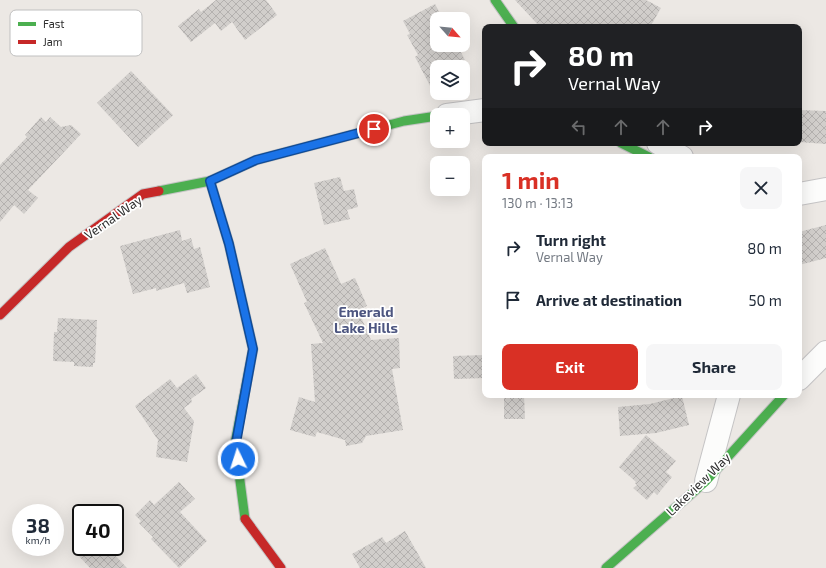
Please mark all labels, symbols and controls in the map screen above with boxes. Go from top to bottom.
legend [10,10,142,56]
north arrow [430,12,470,52]
map controls [430,12,470,196]
text: Fast [43,17,65,30]
text: Jam [43,35,62,48]
text: 80 m [568,38,634,72]
icon: right [502,40,554,92]
button: layers [430,60,470,100]
text: Vernal Way [568,72,660,94]
button: + [430,108,470,148]
pin [357,112,391,146]
icon: left [568,116,590,138]
icon: ahead [610,116,632,138]
icon: ahead [652,116,674,138]
icon: right [694,116,716,138]
icon: arrive [363,118,385,140]
button: − [430,156,470,196]
text: 1 min [502,165,560,194]
button: close [740,167,782,209]
street label: Vernal Way [81,191,145,243]
text: 130 m · 13:13 [502,195,573,211]
text: Turn right [536,231,606,249]
icon: right [502,237,524,259]
text: 80 m [747,239,782,257]
text: Vernal Way [536,249,603,265]
icon: arrive [502,289,524,311]
text: Arrive at destination [536,291,682,309]
text: 50 m [748,291,782,309]
district label: Emerald Lake Hills [334,303,398,336]
button: Exit [502,344,638,390]
button: Share [646,344,782,390]
position arrow [217,438,259,480]
street label: Lakeview Way [662,449,734,519]
speed limit sign: 40 [72,504,124,556]
text: 38 [26,513,50,537]
text: km/h [26,534,50,546]

